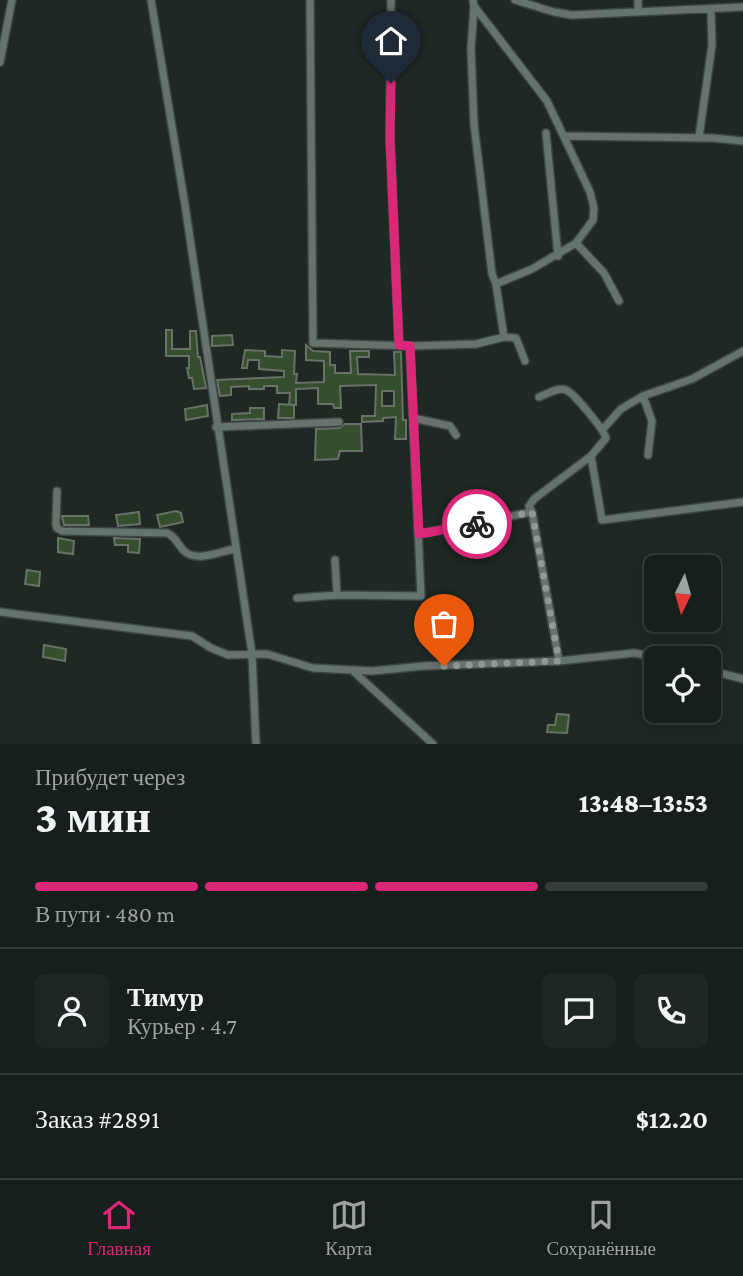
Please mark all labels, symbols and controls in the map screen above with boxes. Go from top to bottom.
pin [361,11,421,83]
icon: home [372,22,410,60]
courier [442,489,512,559]
icon: bike [458,505,496,543]
north arrow [644,555,721,632]
map controls [644,555,721,723]
pin [414,594,474,666]
icon: bag [425,605,463,643]
button: locate [644,646,721,723]
text: Прибудет через [35,764,185,790]
text: 13:48–13:53 [579,789,708,818]
text: 3 мин [35,791,151,842]
text: В пути · 480 m [35,901,175,927]
button: person [35,974,109,1048]
button: chat [542,974,616,1048]
button: phone [634,974,708,1048]
text: Тимур [127,983,204,1012]
text: Курьер · 4.7 [127,1013,237,1039]
text: Заказ #2891 [35,1105,160,1134]
text: $12.20 [636,1105,708,1134]
tab: Главная [87,1196,151,1260]
tab: Карта [325,1196,372,1260]
tab: Сохранённые [547,1196,656,1260]

